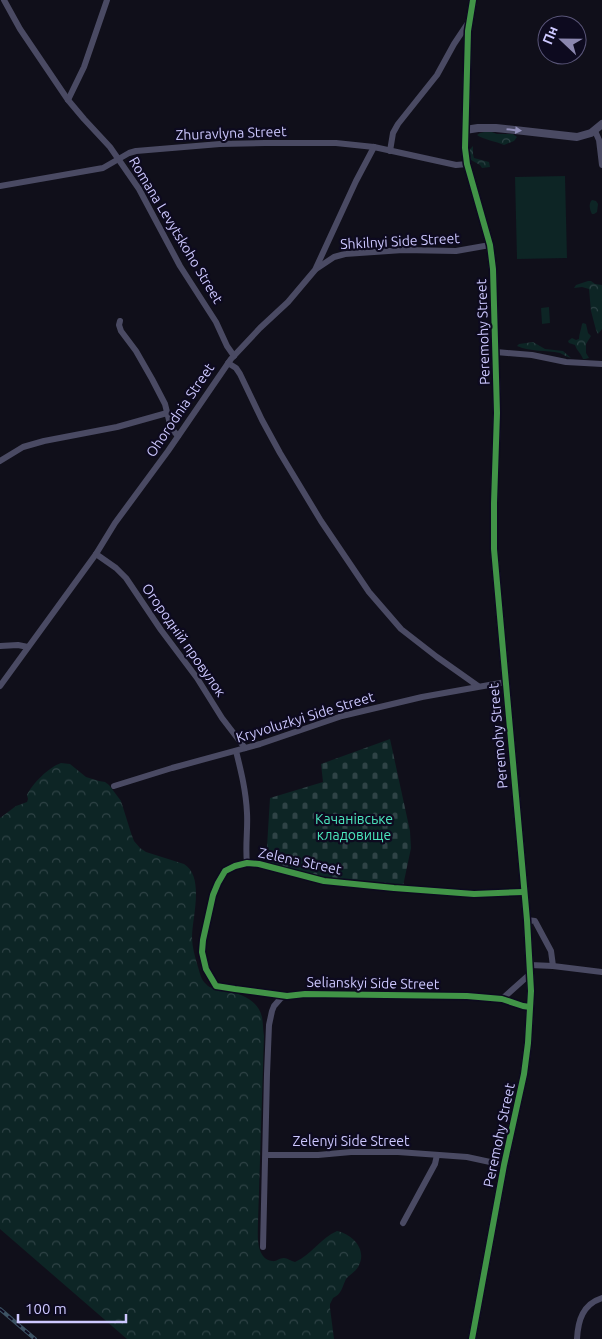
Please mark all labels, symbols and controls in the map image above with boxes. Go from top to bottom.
north arrow [537,15,587,65]
text: Пн [539,24,561,47]
street label: Zhuravlyna Street [175,123,287,143]
one-way arrow [506,126,522,134]
street label: Romana Levytskoho Street [126,154,226,307]
street label: Shkilnyi Side Street [340,230,461,252]
street label: Peremohy Street [473,278,493,385]
street label: Ohorodnia Street [143,360,218,460]
street label: Огородній провулок [139,580,229,700]
street label: Peremohy Street [485,682,511,790]
street label: Kryvoluzkyi Side Street [234,688,376,746]
park label: Качанівське кладовище [315,811,393,843]
street label: Zelena Street [257,844,343,878]
street label: Selianskyi Side Street [306,974,440,992]
street label: Peremohy Street [480,1081,518,1189]
street label: Zelenyi Side Street [292,1133,410,1149]
scale bar [18,1292,125,1324]
text: 100 m [25,1300,67,1317]

